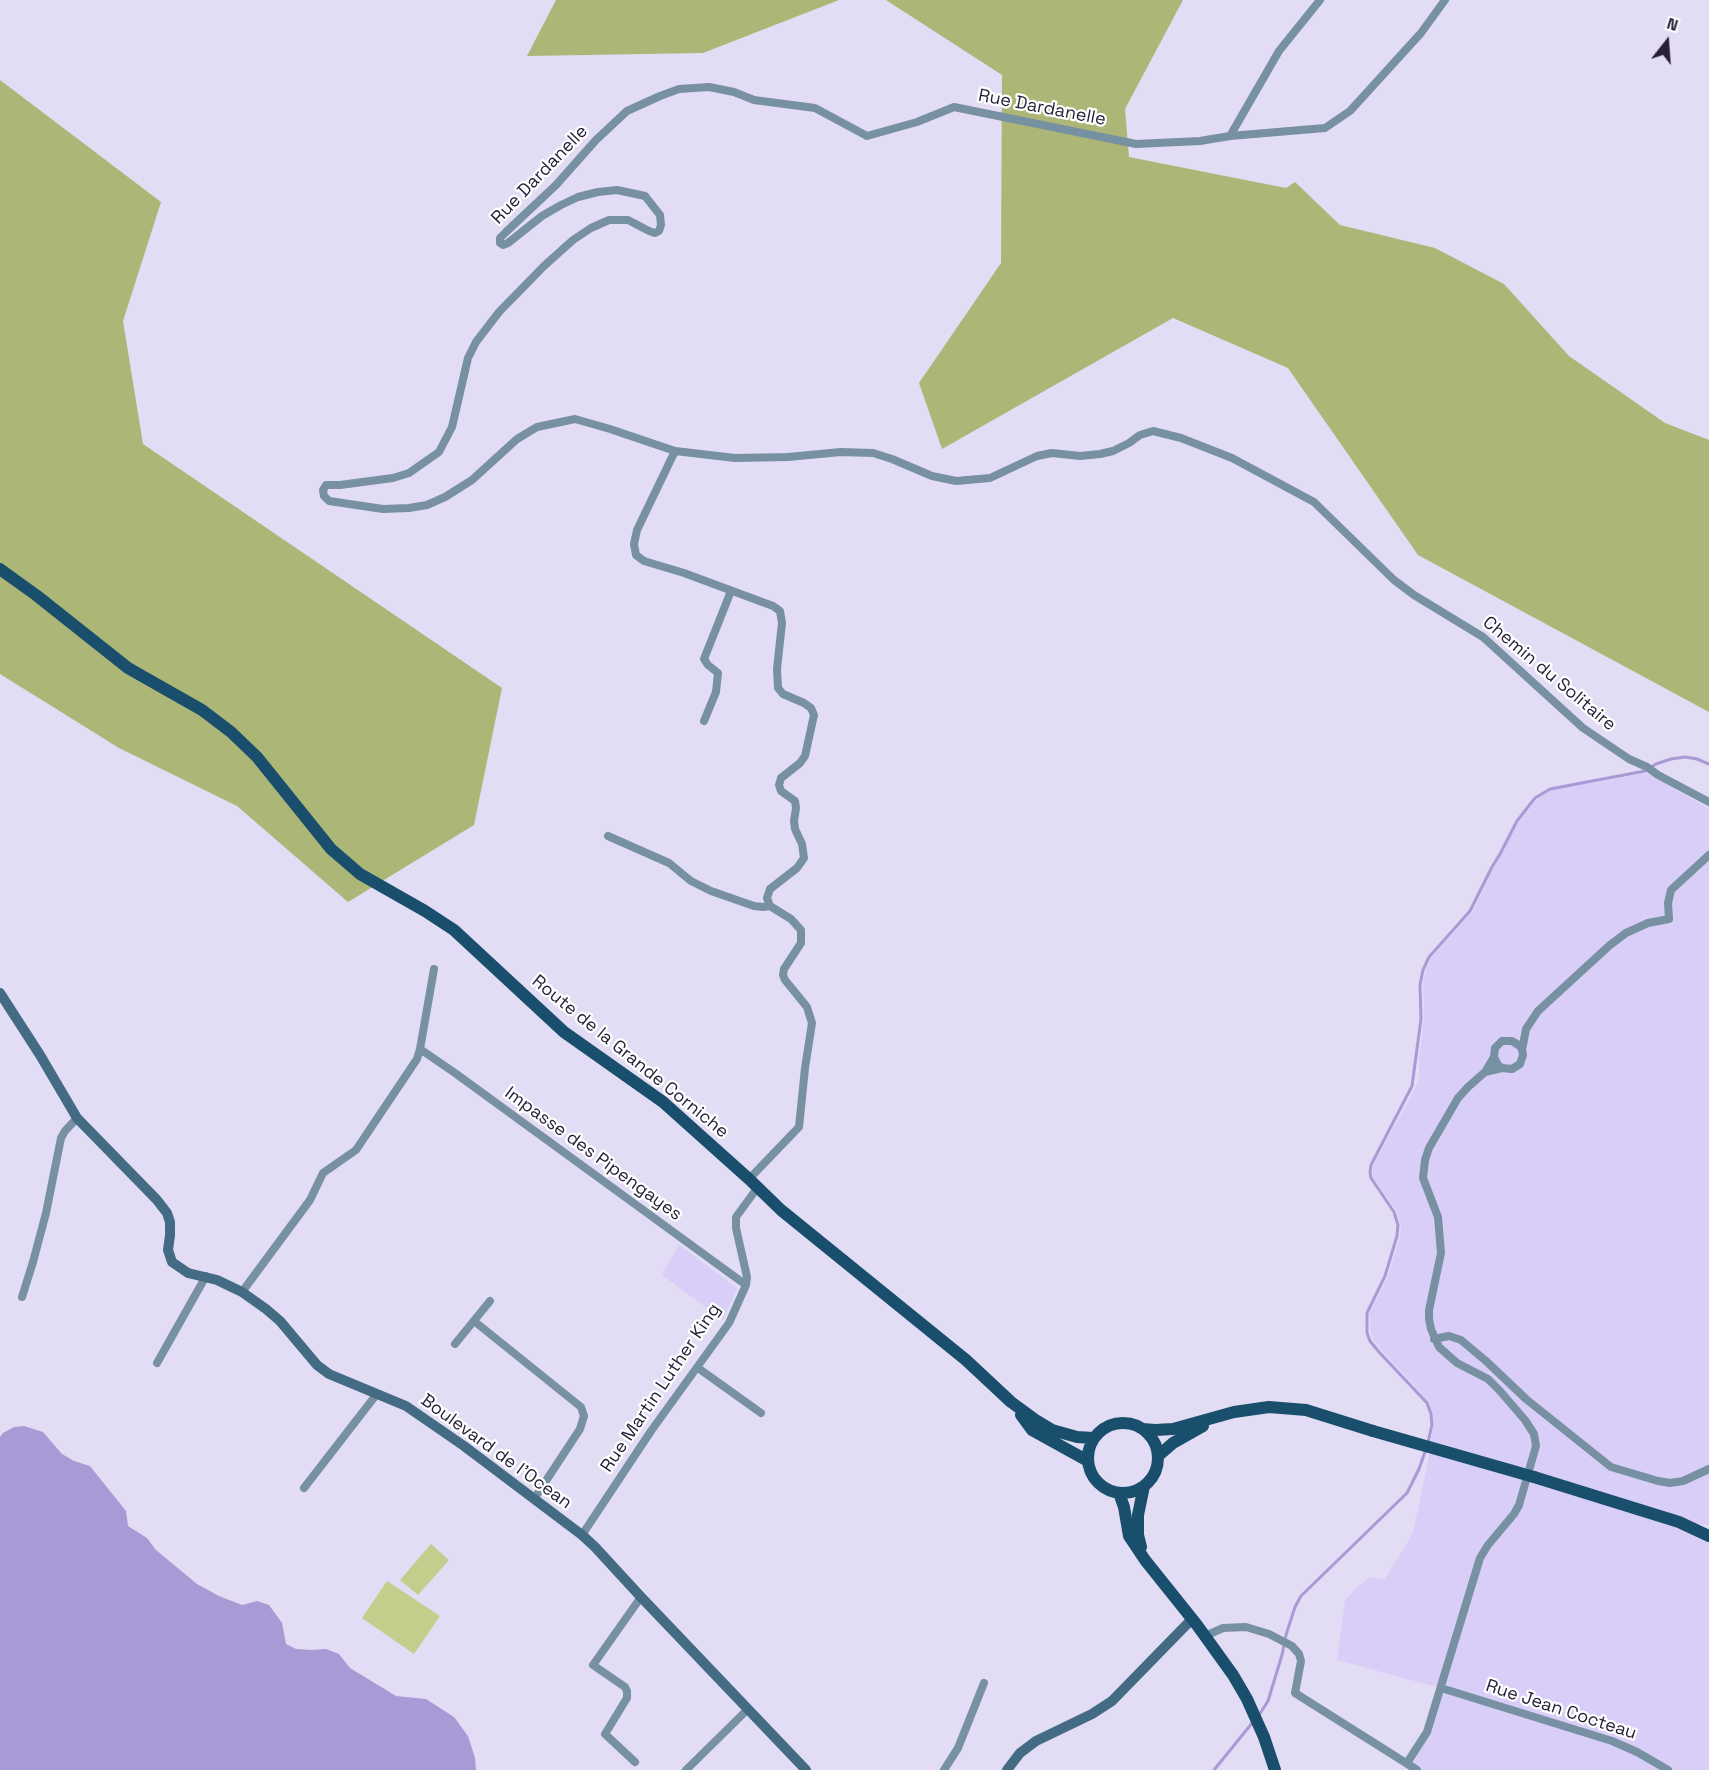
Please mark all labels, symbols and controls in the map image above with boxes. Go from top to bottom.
north arrow [1637,12,1697,72]
text: N [1664,13,1681,36]
street label: Rue Dardanelle [976,85,1108,131]
street label: Rue Dardanelle [487,121,593,229]
street label: Chemin du Solitaire [1478,612,1620,736]
street label: Route de la Grande Corniche [527,971,733,1143]
street label: Impasse des Pipengayes [500,1082,686,1226]
street label: Rue Martin Luther King [596,1300,726,1476]
street label: Boulevard de l'Ocean [416,1390,576,1514]
street label: Rue Jean Cocteau [1483,1675,1639,1745]

